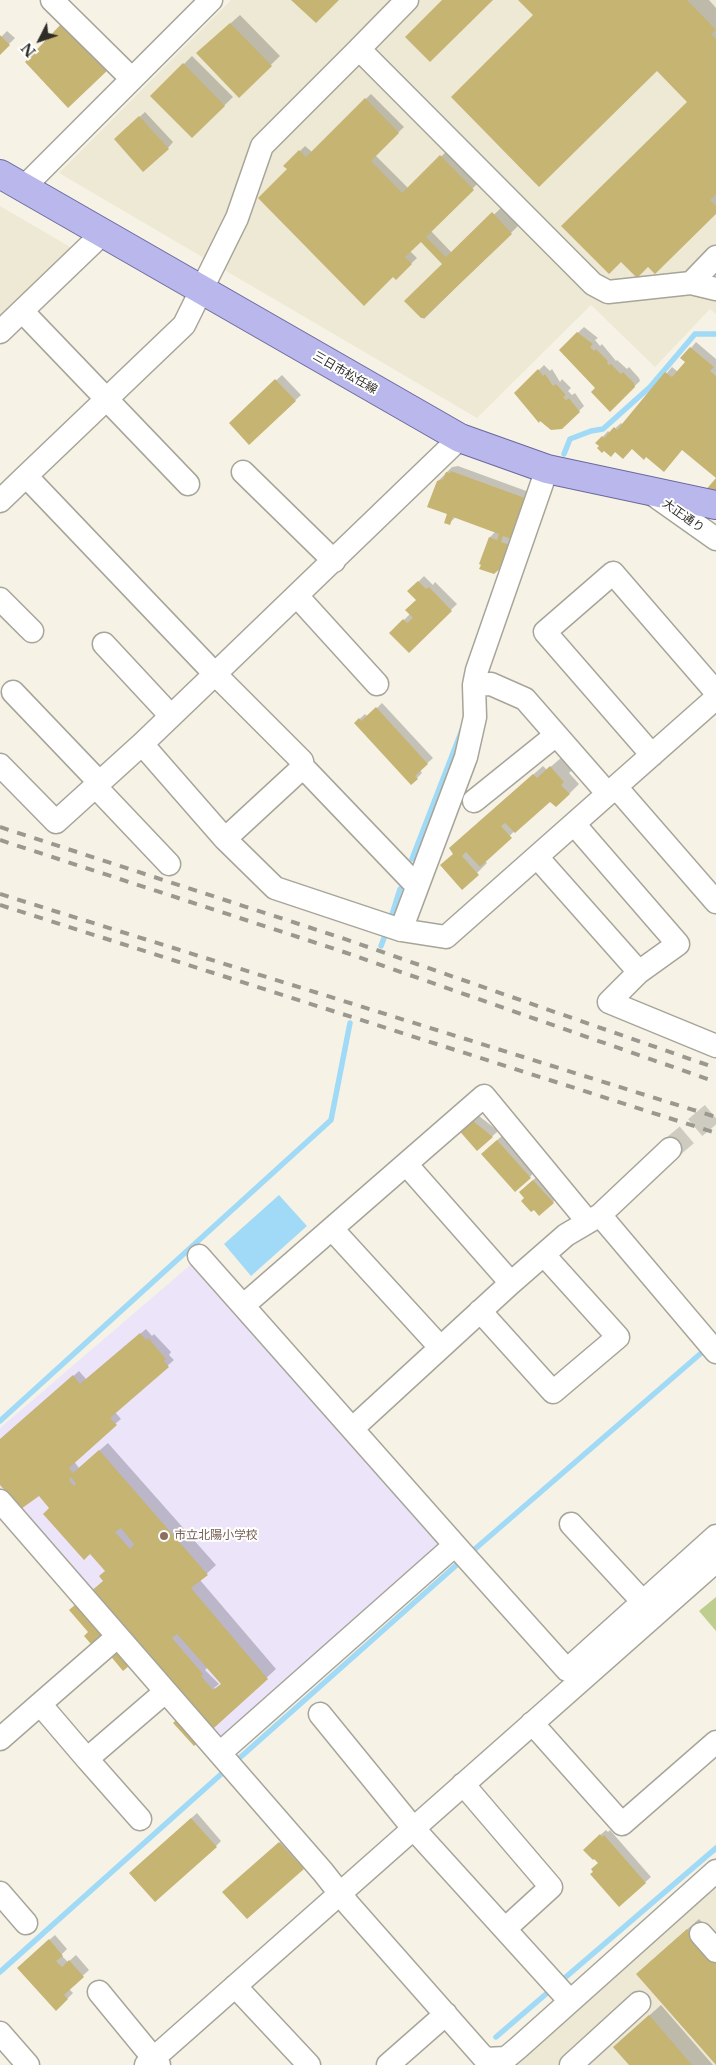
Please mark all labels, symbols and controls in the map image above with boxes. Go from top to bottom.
north arrow [15,15,65,65]
text: N [18,39,40,61]
street label: 三日市松任線 [310,349,380,397]
street label: 大正通り [659,496,707,536]
place label: 市立北陽小学校 [174,1529,258,1543]
marker: 市立北陽小学校 [158,1530,170,1542]

